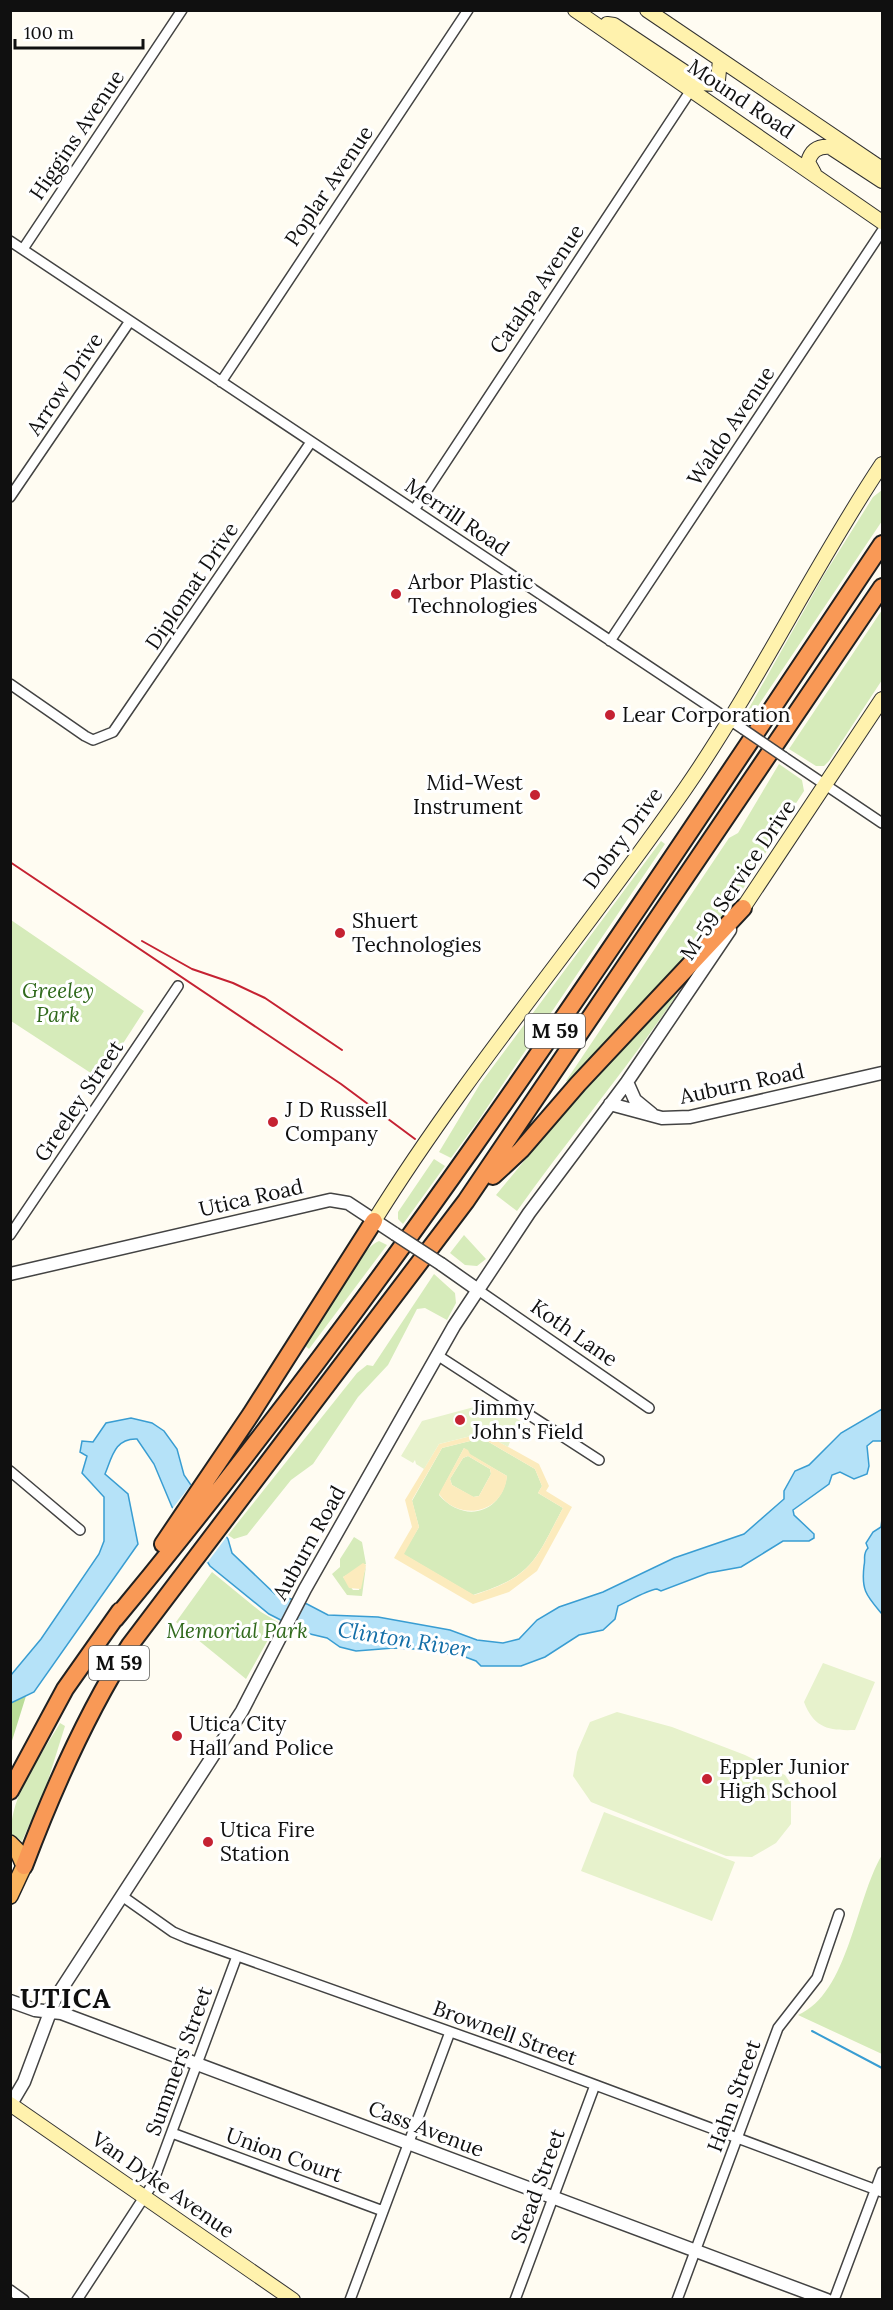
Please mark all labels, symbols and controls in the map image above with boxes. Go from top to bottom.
scale bar [15,12,142,50]
text: 100 m [24,21,74,44]
street label: Mound Road [683,53,800,144]
street label: Higgins Avenue [23,65,130,205]
street label: Poplar Avenue [278,120,379,251]
street label: Catalpa Avenue [483,219,590,359]
street label: Arrow Drive [20,327,109,441]
street label: Waldo Avenue [681,361,780,491]
street label: Merrill Road [400,472,515,561]
street label: Diplomat Drive [139,517,244,655]
place label: Arbor Plastic Technologies [407,568,538,619]
marker: Arbor Plastic Technologies [389,587,403,601]
place label: Lear Corporation [622,701,791,728]
marker: Lear Corporation [603,708,617,722]
place label: Mid-West Instrument [413,769,524,820]
street label: Dobry Drive [577,782,668,894]
marker: Mid-West Instrument [528,788,542,802]
street label: M-59 Service Drive [674,794,801,965]
place label: Shuert Technologies [352,907,482,958]
marker: Shuert Technologies [333,926,347,940]
park label: Greeley Park [22,977,94,1028]
road number: M 59 [525,1014,585,1048]
street label: Greeley Street [28,1034,130,1167]
street label: Auburn Road [676,1057,807,1110]
place label: J D Russell Company [284,1096,388,1147]
marker: J D Russell Company [266,1115,280,1129]
street label: Utica Road [196,1172,306,1223]
street label: Koth Lane [526,1293,623,1372]
place label: Jimmy John's Field [471,1394,584,1445]
marker: Jimmy John's Field [453,1413,467,1427]
street label: Auburn Road [266,1481,351,1606]
water label: Clinton River [336,1615,473,1663]
park label: Memorial Park [166,1617,308,1644]
road number: M 59 [89,1646,149,1680]
place label: Utica City Hall and Police [189,1710,334,1761]
marker: Utica City Hall and Police [170,1729,184,1743]
place label: Eppler Junior High School [719,1753,849,1804]
marker: Eppler Junior High School [700,1772,714,1786]
place label: Utica Fire Station [220,1816,315,1867]
marker: Utica Fire Station [201,1835,215,1849]
district label: UTICA [20,1981,112,2015]
street label: Summers Street [139,1982,218,2139]
street label: Brownell Street [429,1994,582,2071]
street label: Hahn Street [701,2035,767,2156]
street label: Cass Avenue [365,2094,488,2163]
street label: Union Court [222,2121,347,2188]
street label: Stead Street [504,2124,571,2247]
street label: Van Dyke Avenue [86,2125,240,2244]

